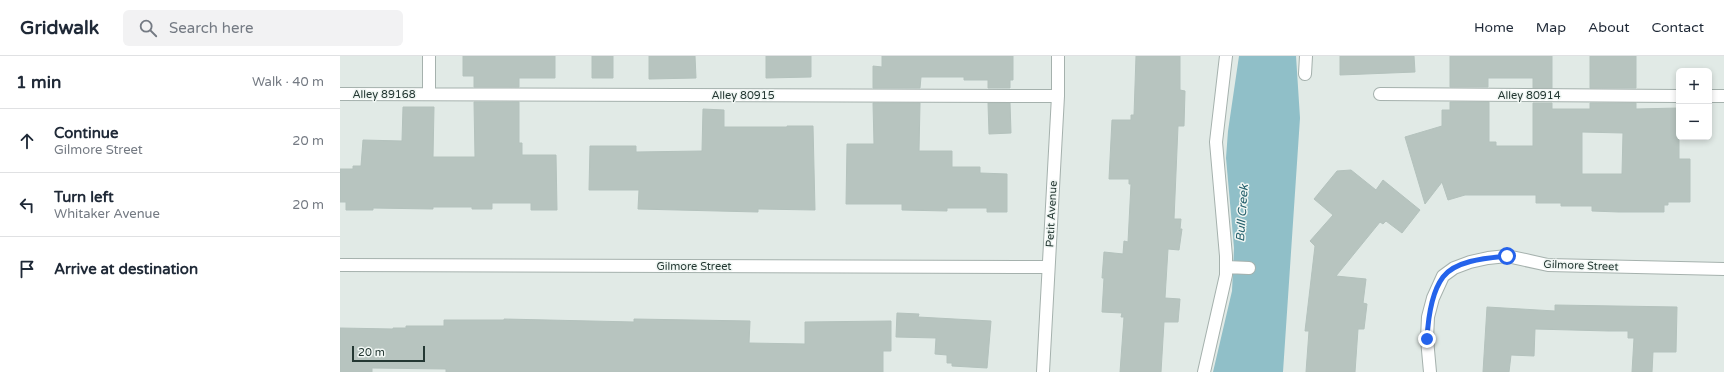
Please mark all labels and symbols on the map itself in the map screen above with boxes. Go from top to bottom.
street label: Alley 89168 [352,88,416,101]
street label: Alley 80915 [711,89,775,102]
street label: Alley 80914 [1497,89,1561,102]
street label: Petit Avenue [1043,180,1060,248]
water label: Bull Creek [1233,182,1251,242]
route start [1498,247,1516,265]
street label: Gilmore Street [1543,258,1619,273]
street label: Gilmore Street [656,260,732,273]
route end [1418,330,1436,348]
scale bar [352,344,425,363]

